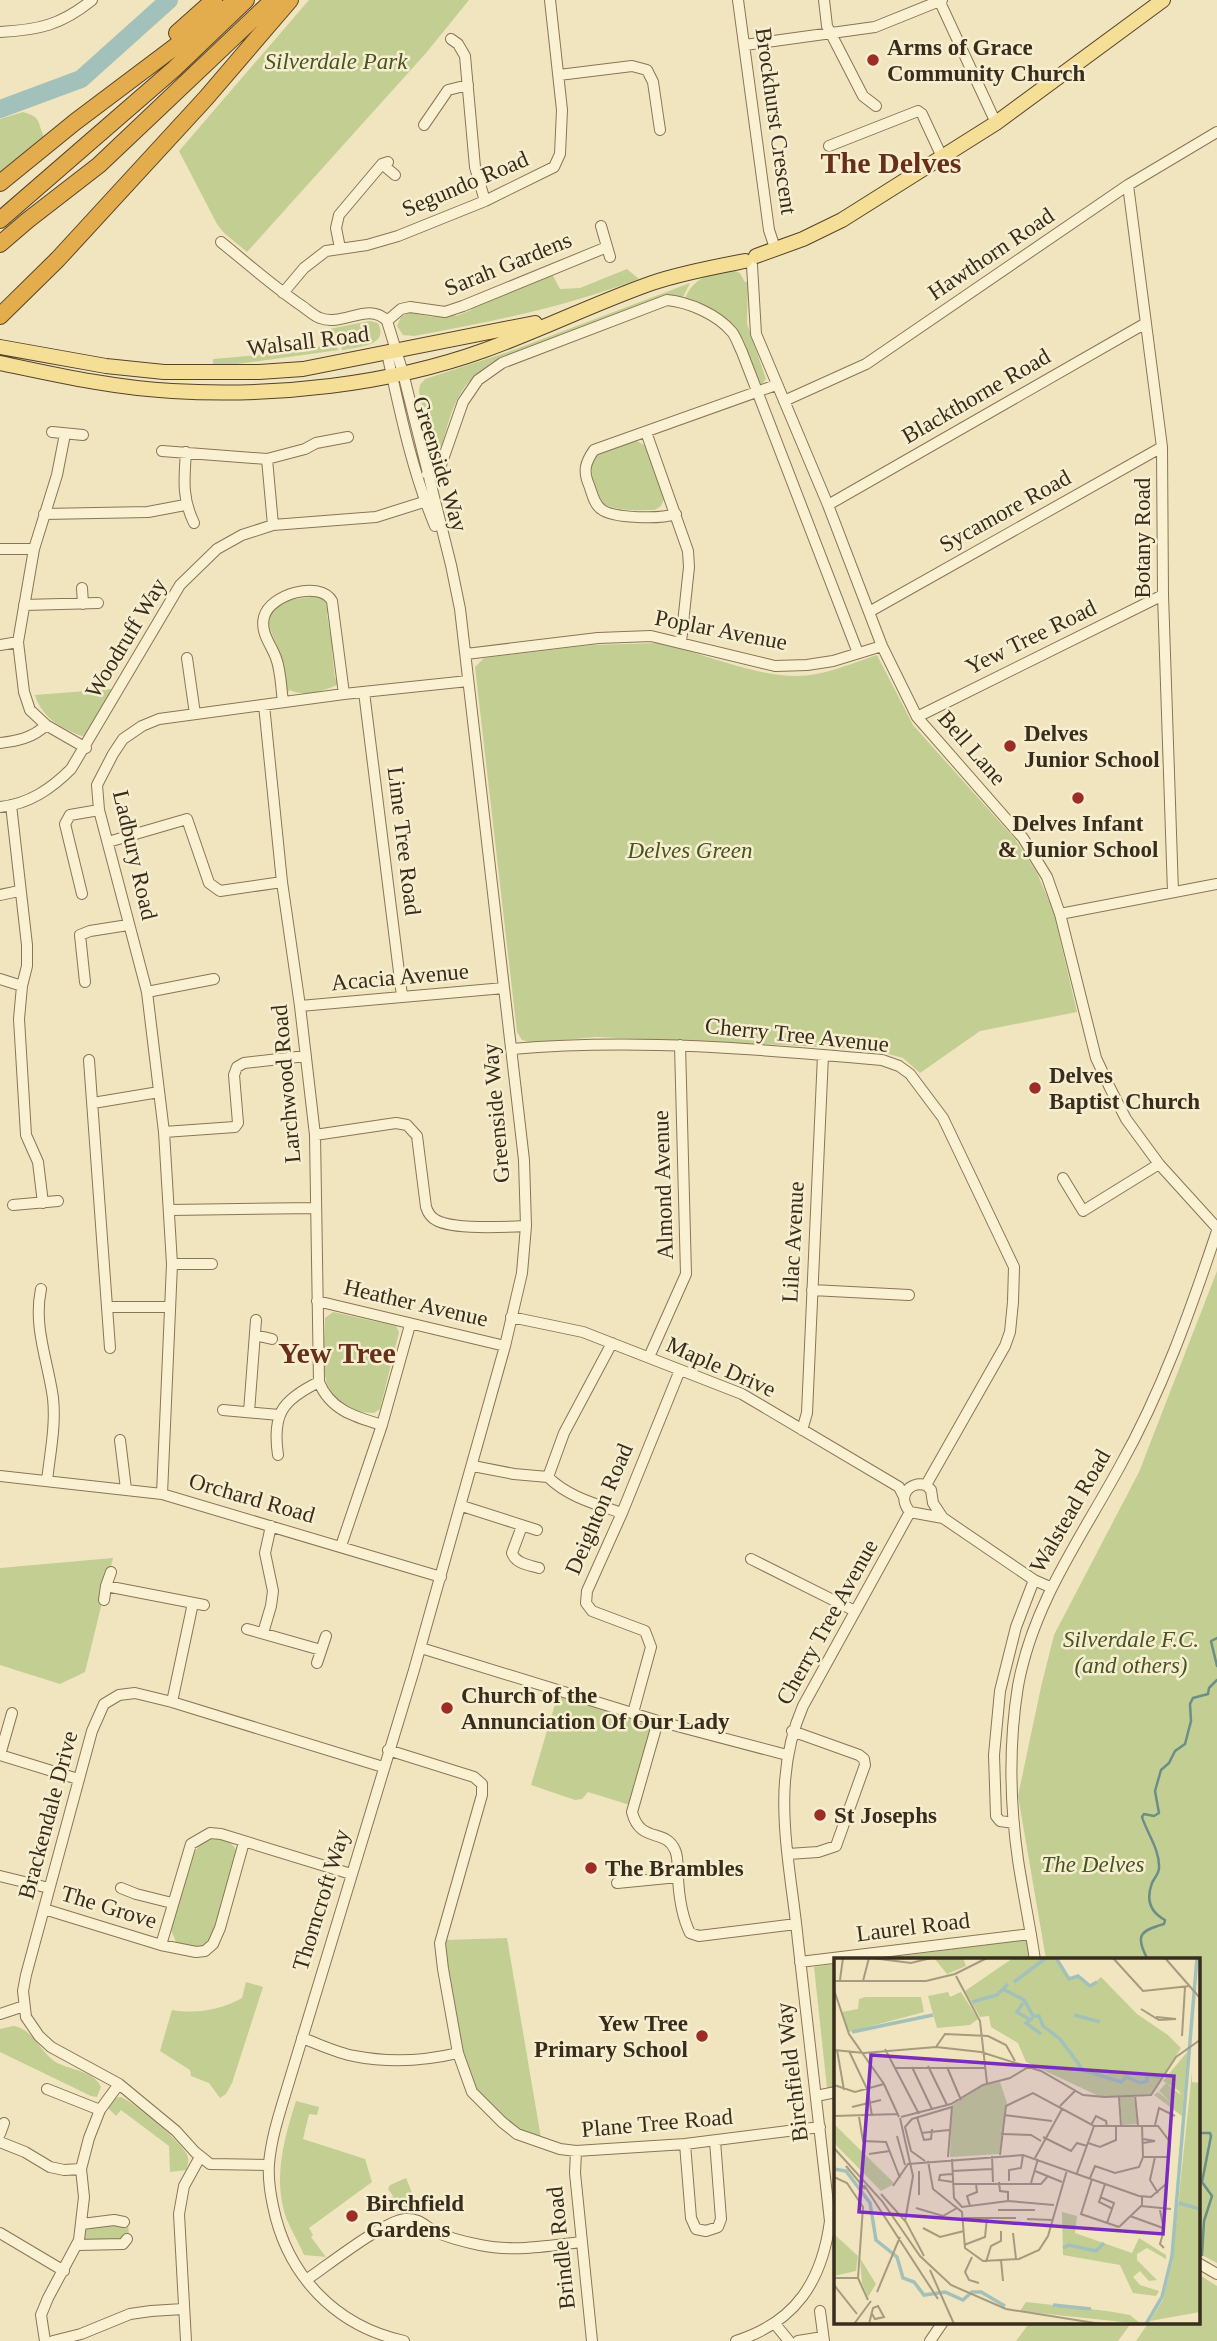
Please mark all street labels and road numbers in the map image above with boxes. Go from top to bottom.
street label: Brockhurst Crescent [751,26,802,217]
street label: Segundo Road [398,146,532,222]
street label: Hawthorn Road [923,202,1059,305]
street label: Sarah Gardens [441,227,575,301]
street label: Walsall Road [246,321,371,361]
street label: Blackthorne Road [898,343,1055,449]
street label: Greenside Way [408,393,473,535]
street label: Sycamore Road [935,464,1075,557]
street label: Botany Road [1130,477,1155,598]
street label: Woodruff Way [80,573,172,702]
street label: Yew Tree Road [962,594,1101,679]
street label: Poplar Avenue [653,605,789,655]
street label: Bell Lane [933,706,1011,790]
street label: Lime Tree Road [382,765,426,917]
street label: Ladbury Road [108,788,162,923]
street label: Acacia Avenue [330,959,470,995]
street label: Larchwood Road [267,1003,305,1164]
street label: Cherry Tree Avenue [704,1013,890,1057]
street label: Greenside Way [477,1042,515,1184]
street label: Almond Avenue [648,1110,678,1260]
street label: Lilac Avenue [777,1181,809,1303]
street label: Heather Avenue [342,1274,490,1332]
street label: Maple Drive [663,1332,779,1402]
street label: Deighton Road [560,1439,638,1578]
street label: Walstead Road [1025,1445,1116,1577]
street label: Orchard Road [186,1468,318,1528]
street label: Cherry Tree Avenue [771,1535,883,1709]
street label: Brackendale Drive [14,1728,82,1902]
street label: Thorncroft Way [288,1826,355,1974]
street label: The Grove [58,1881,160,1933]
street label: Laurel Road [855,1908,972,1946]
street label: Birchfield Way [771,2000,813,2143]
street label: Plane Tree Road [580,2104,734,2142]
street label: Brindle Road [542,2185,580,2311]

